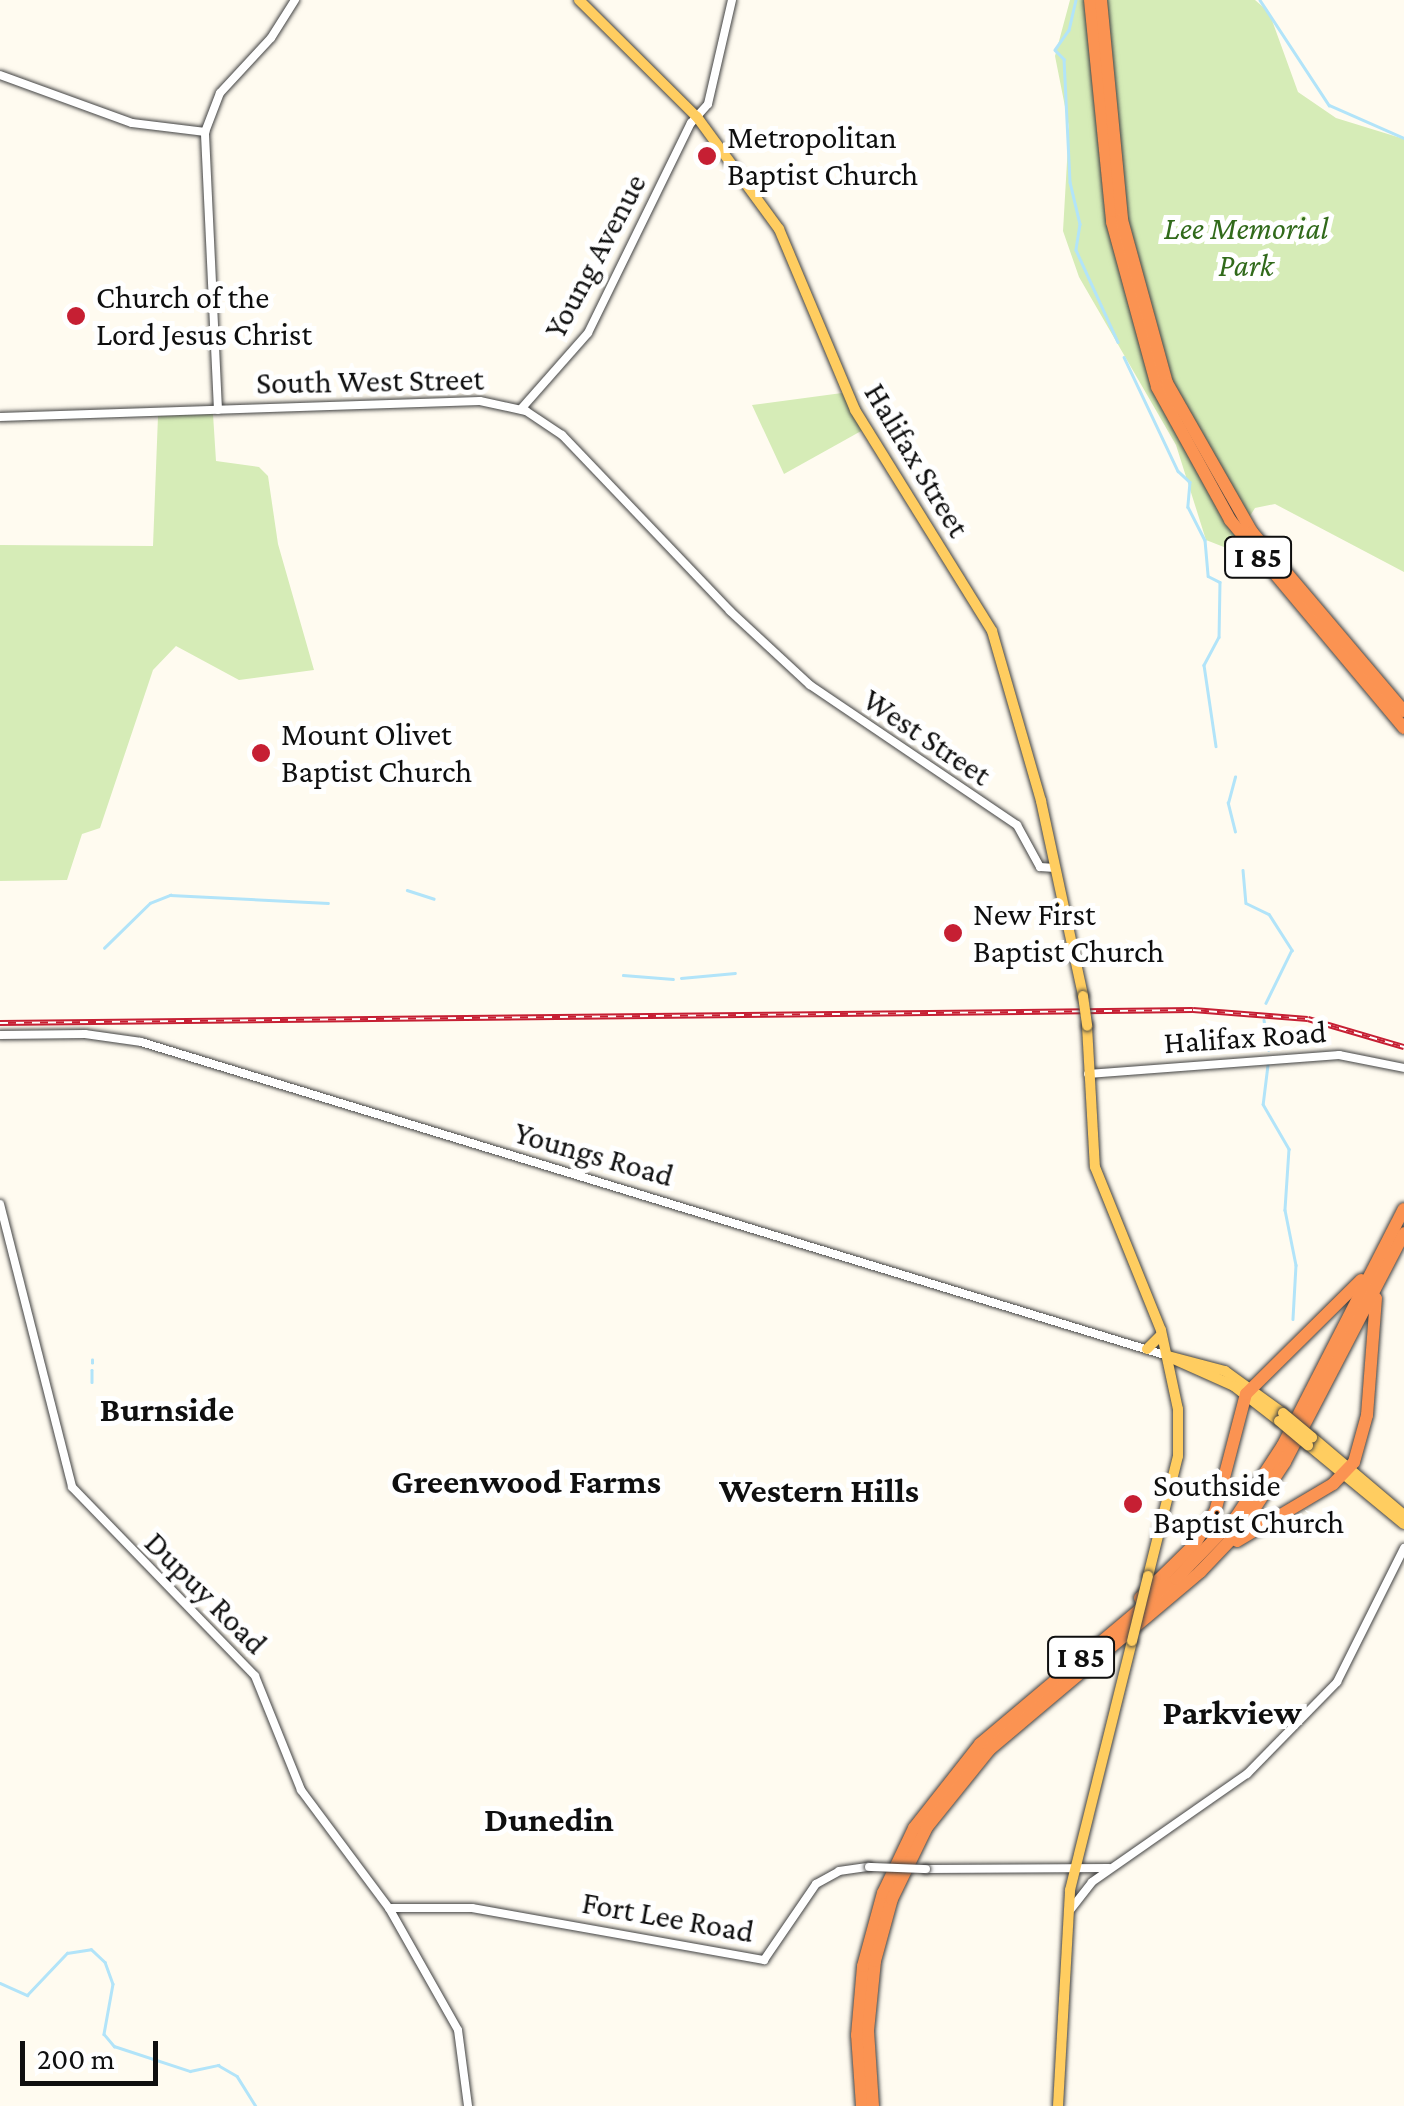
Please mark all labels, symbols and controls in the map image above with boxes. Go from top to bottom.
place label: Metropolitan Baptist Church [727,119,918,194]
marker: Metropolitan Baptist Church [696,145,718,167]
street label: Young Avenue [536,167,654,345]
park label: Lee Memorial Park [1164,210,1328,285]
place label: Church of the Lord Jesus Christ [96,279,312,354]
marker: Church of the Lord Jesus Christ [65,305,87,327]
street label: South West Street [256,360,484,402]
street label: Halifax Street [856,376,978,544]
road number: I 85 [1223,532,1293,582]
street label: West Street [856,680,998,794]
place label: Mount Olivet Baptist Church [281,716,472,791]
marker: Mount Olivet Baptist Church [250,742,272,764]
place label: New First Baptist Church [973,896,1164,971]
marker: New First Baptist Church [942,922,964,944]
street label: Halifax Road [1162,1012,1328,1062]
street label: Youngs Road [510,1113,678,1195]
district label: Burnside [100,1389,234,1431]
district label: Greenwood Farms [391,1461,661,1503]
place label: Southside Baptist Church [1153,1467,1344,1542]
district label: Western Hills [719,1470,919,1512]
marker: Southside Baptist Church [1122,1493,1144,1515]
street label: Dupuy Road [137,1524,275,1662]
road number: I 85 [1046,1632,1116,1682]
district label: Parkview [1163,1692,1301,1734]
district label: Dunedin [484,1799,614,1841]
street label: Fort Lee Road [579,1883,757,1951]
scale bar [25,2021,162,2083]
text: 200 m [37,2042,115,2075]

